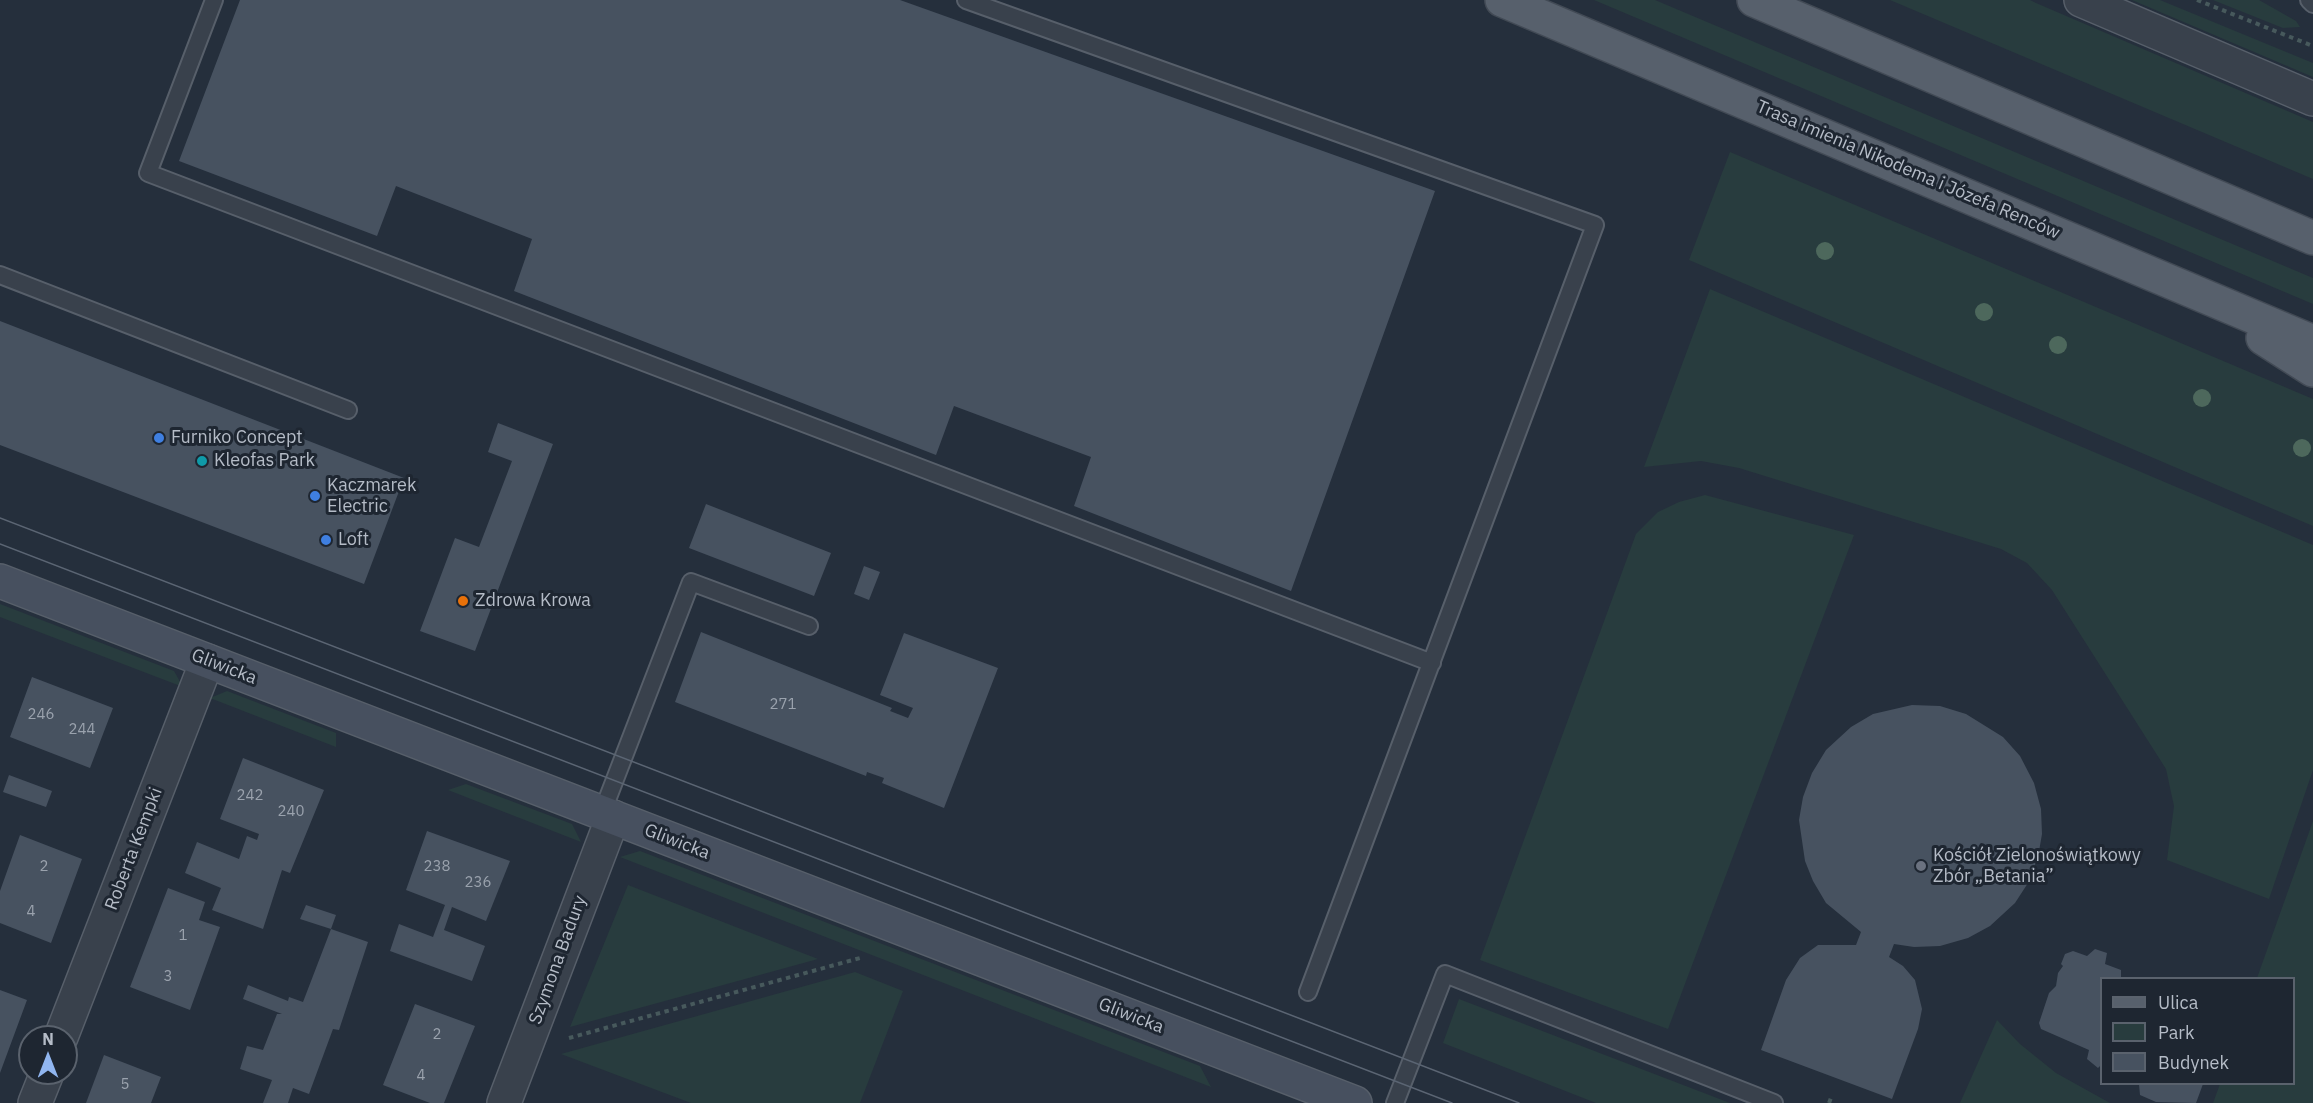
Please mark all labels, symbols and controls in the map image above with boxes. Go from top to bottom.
street label: Trasa imienia Nikodema i Józefa Renców [1753,96,2063,244]
place label: Furniko Concept [171,427,303,449]
marker: Furniko Concept [152,431,166,445]
place label: Kleofas Park [214,450,315,472]
marker: Kleofas Park [195,454,209,468]
place label: Kaczmarek Electric [327,475,416,518]
marker: Kaczmarek Electric [308,489,322,503]
place label: Loft [338,529,369,551]
marker: Loft [319,533,333,547]
place label: Zdrowa Krowa [475,590,591,612]
marker: Zdrowa Krowa [456,594,470,608]
street label: Gliwicka [188,645,260,689]
house number: 271 [770,696,796,714]
house number: 246 [28,706,54,724]
house number: 244 [69,721,95,739]
street label: Roberta Kempki [101,785,167,913]
house number: 242 [237,787,263,805]
house number: 240 [278,803,304,821]
street label: Gliwicka [641,820,713,864]
place label: Kościół Zielonoświątkowy Zbór „Betania” [1933,845,2141,888]
house number: 2 [40,858,48,876]
house number: 238 [424,858,450,876]
marker: Kościół Zielonoświątkowy Zbór „Betania” [1914,859,1928,873]
house number: 236 [465,874,491,892]
street label: Szymona Badury [525,893,591,1027]
house number: 4 [27,903,35,921]
house number: 1 [179,927,187,945]
house number: 3 [164,968,172,986]
legend [2100,977,2295,1085]
text: Ulica [2158,991,2198,1014]
street label: Gliwicka [1095,994,1167,1038]
text: Park [2158,1021,2194,1044]
north arrow [18,1025,78,1085]
house number: 2 [433,1026,441,1044]
text: N [42,1029,54,1049]
text: Budynek [2158,1051,2229,1074]
house number: 4 [417,1067,425,1085]
house number: 5 [121,1076,129,1094]

